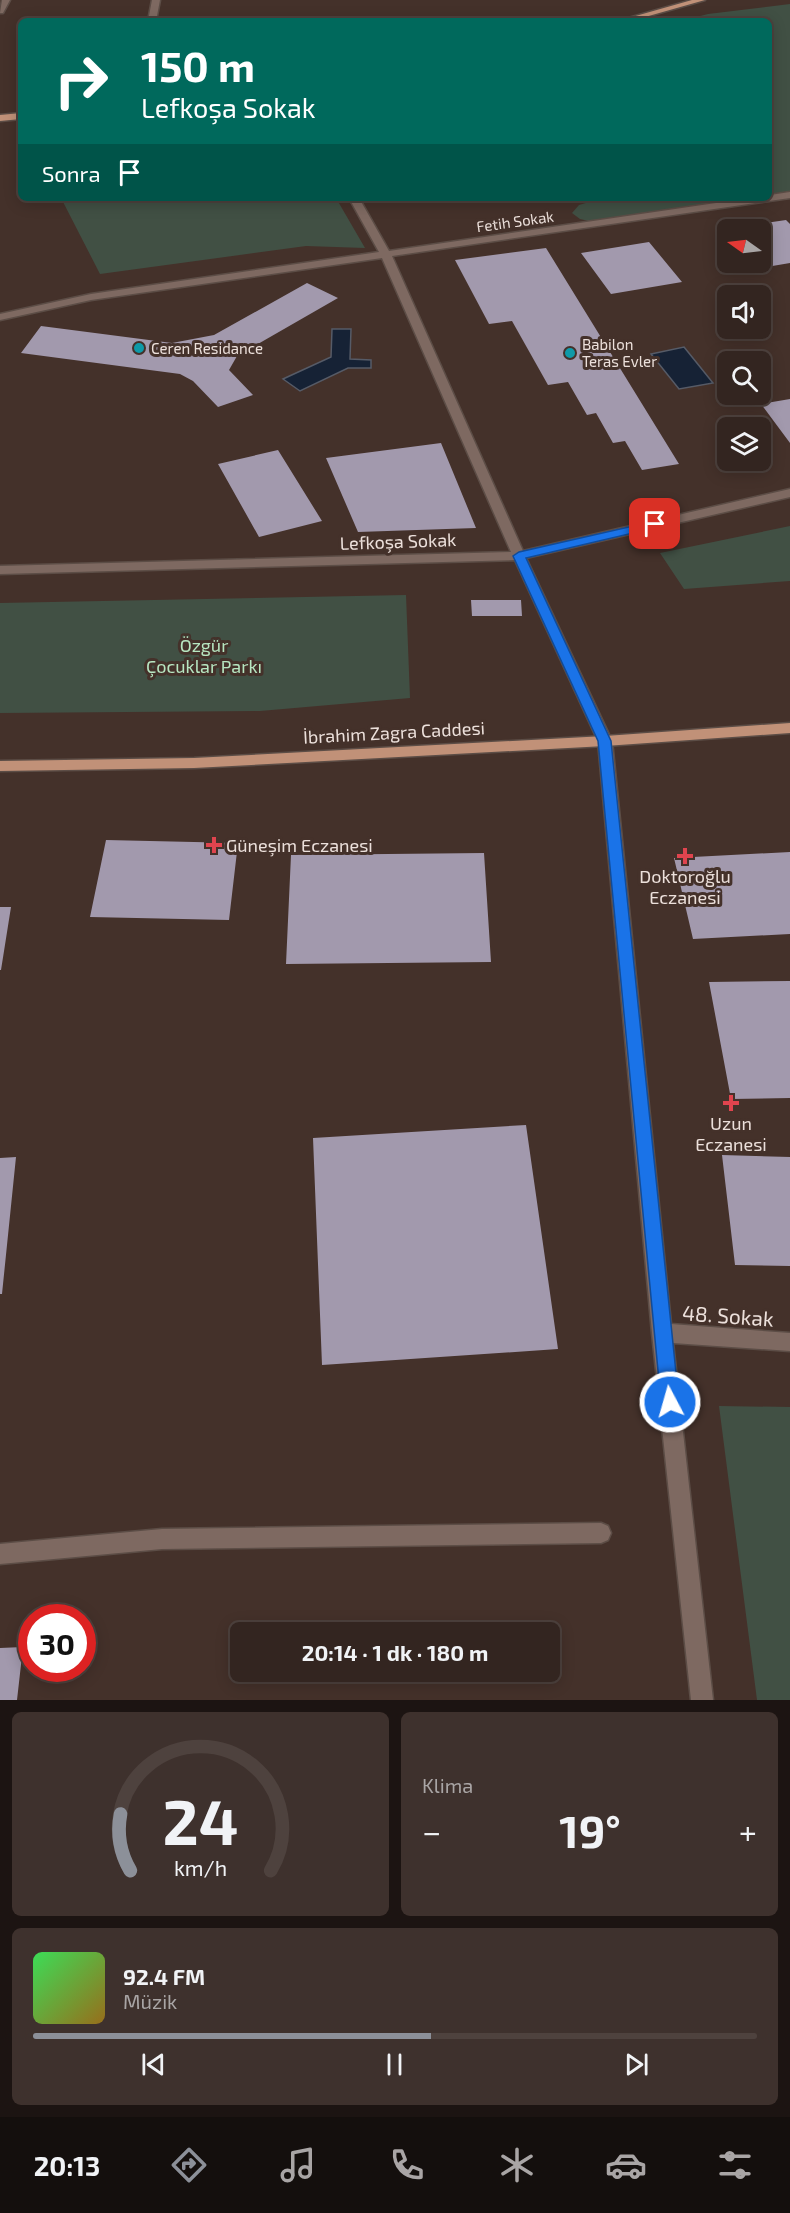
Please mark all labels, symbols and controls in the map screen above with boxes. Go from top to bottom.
text: 150 m [141,40,255,90]
icon: right [42,42,120,120]
text: Lefkoşa Sokak [141,91,316,123]
icon: arrive [113,156,146,189]
text: Sonra [42,160,101,186]
street label: Fetih Sokak [475,207,555,235]
north arrow [717,219,771,273]
map controls [717,219,771,471]
button: sound [717,285,771,339]
place label: Babilon Teras Evler [582,335,657,370]
place label: Ceren Residance [151,339,263,357]
marker: Ceren Residance [132,341,146,355]
marker: Babilon Teras Evler [563,346,577,360]
button: search [717,351,771,405]
button: layers [717,417,771,471]
pin [629,498,680,549]
icon: arrive [638,507,671,540]
street label: Lefkoşa Sokak [339,528,457,555]
park label: Özgür Çocuklar Parkı [146,634,262,678]
street label: İbrahim Zagra Caddesi [303,716,485,748]
place label: Güneşim Eczanesi [226,834,373,857]
marker: Güneşim Eczanesi [207,838,221,852]
marker: Doktoroğlu Eczanesi [678,849,692,863]
place label: Doktoroğlu Eczanesi [639,865,731,908]
marker: Uzun Eczanesi [724,1096,738,1110]
place label: Uzun Eczanesi [695,1112,767,1155]
street label: 48. Sokak [681,1299,775,1331]
position arrow [638,1370,702,1434]
speed limit sign: 30 [18,1604,96,1682]
text: 20:14 · 1 dk · 180 m [302,1639,488,1665]
text: Klima [422,1773,473,1797]
text: 24 [162,1783,238,1858]
text: 19° [559,1803,621,1857]
text: − [422,1811,441,1851]
text: + [739,1811,757,1851]
text: km/h [174,1855,227,1880]
text: 92.4 FM [123,1963,205,1989]
text: Müzik [123,1989,177,2013]
icon: previous [137,2048,170,2081]
icon: pause [378,2048,411,2081]
icon: next [620,2048,653,2081]
icon: directions [168,2144,210,2186]
icon: music [277,2144,319,2186]
icon: phone [386,2144,428,2186]
icon: climate [496,2144,538,2186]
icon: car [605,2144,647,2186]
icon: filters [714,2144,756,2186]
text: 20:13 [34,2149,100,2181]

